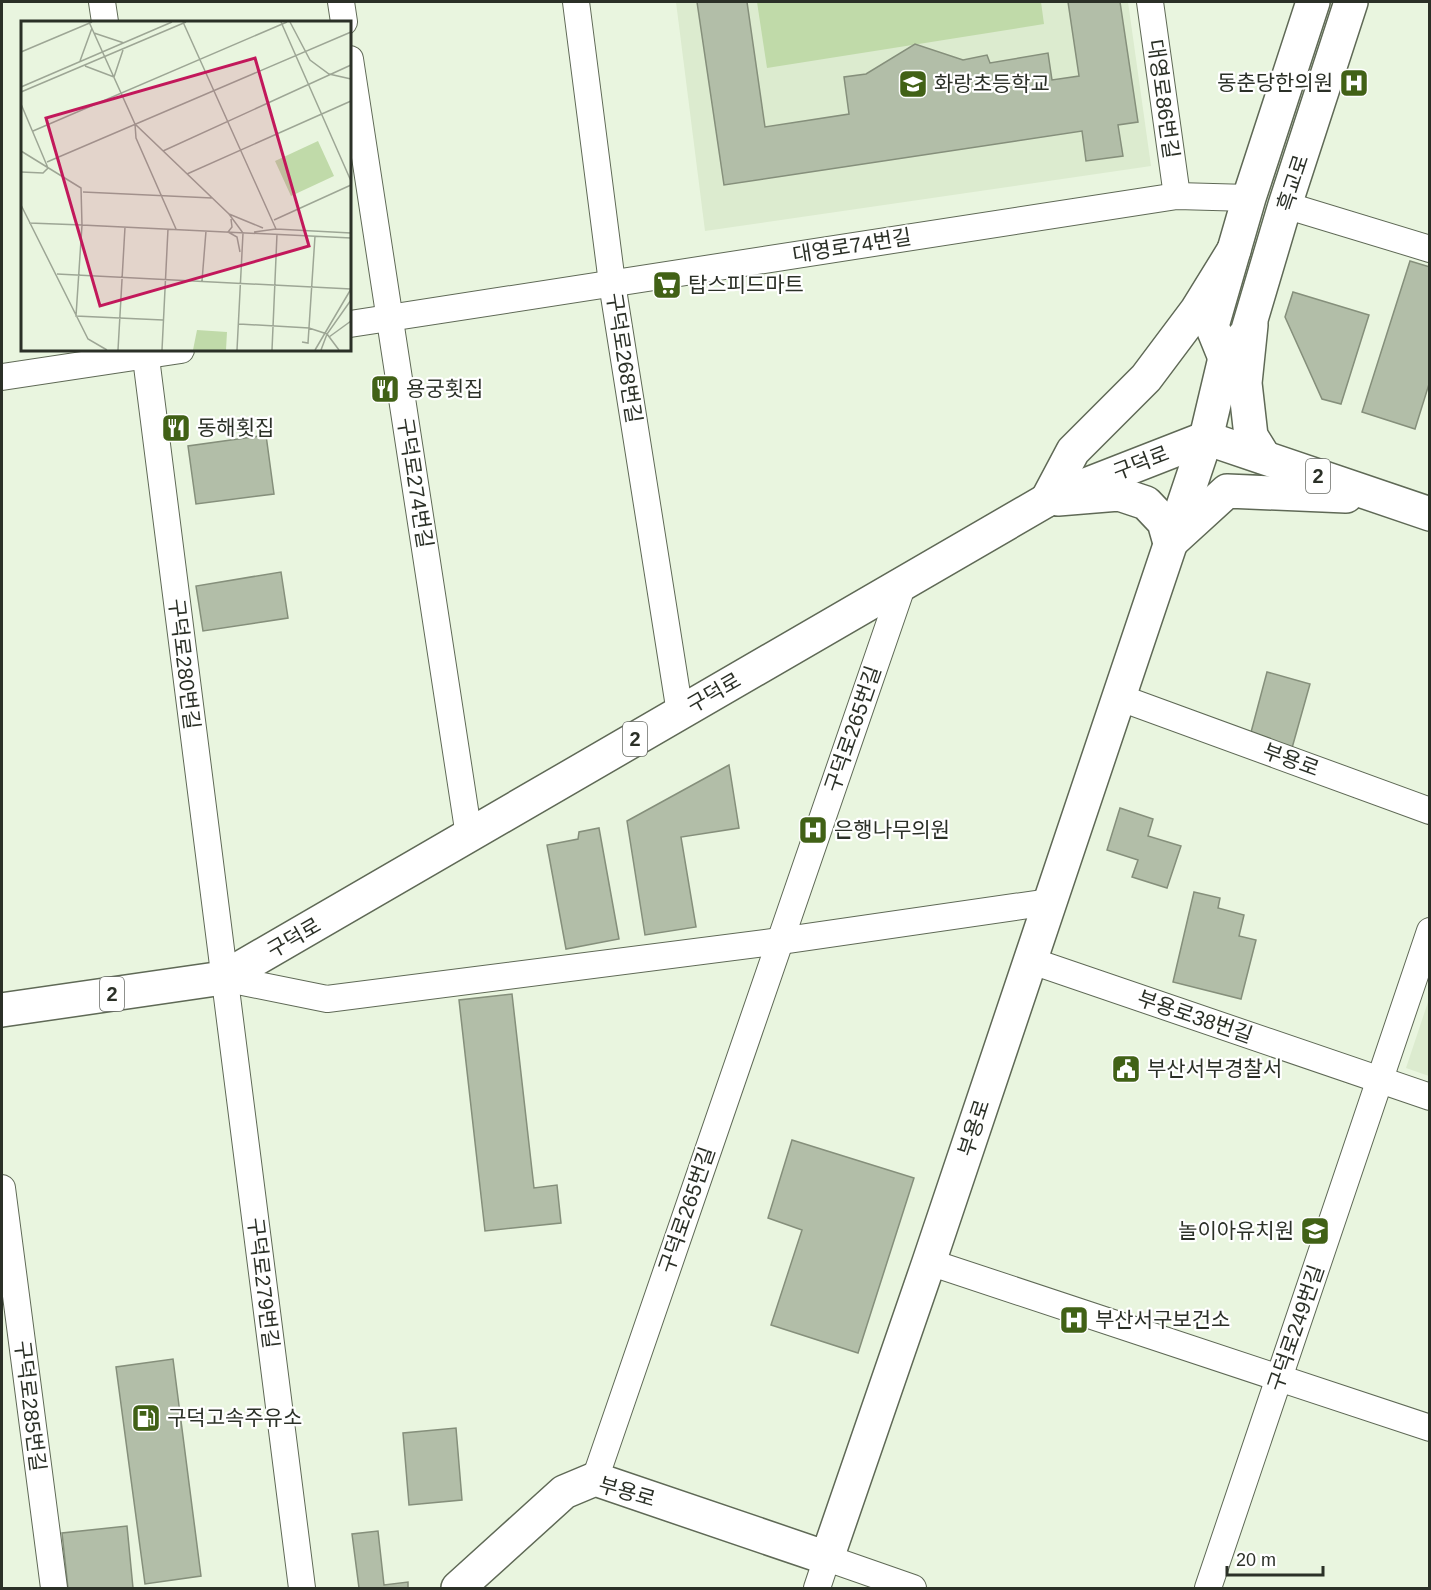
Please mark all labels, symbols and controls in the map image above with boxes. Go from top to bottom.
inset map [21,21,351,351]
street label: 대영로86번길 [1144,38,1183,160]
hospital icon: 동춘당한의원 [1338,67,1370,99]
school or university icon: 화랑초등학교 [897,68,929,100]
place label: 동춘당한의원 [1217,71,1333,94]
place label: 화랑초등학교 [934,72,1050,95]
street label: 흑교로 [1273,152,1312,214]
street label: 대영로74번길 [791,225,913,266]
supermarket icon: 탑스피드마트 [651,269,683,301]
place label: 탑스피드마트 [688,273,804,296]
street label: 구덕로268번길 [603,291,646,425]
restaurant icon: 용궁횟집 [369,373,401,405]
place label: 용궁횟집 [406,377,483,400]
restaurant icon: 동해횟집 [160,412,192,444]
place label: 동해횟집 [197,416,274,439]
street label: 구덕로274번길 [394,416,437,550]
street label: 구덕로 [1110,441,1172,484]
road number: 2 [1306,459,1330,493]
street label: 구덕로280번길 [165,597,204,731]
street label: 구덕로265번길 [820,663,885,795]
street label: 구덕로 [683,668,745,717]
road number: 2 [623,722,647,756]
street label: 부용로 [1260,739,1322,780]
hospital icon: 은행나무의원 [797,814,829,846]
place label: 은행나무의원 [834,818,950,841]
street label: 구덕로 [263,913,325,962]
road number: 2 [100,977,124,1011]
street label: 부용로38번길 [1135,986,1256,1047]
public building icon: 부산서부경찰서 [1110,1053,1142,1085]
place label: 부산서부경찰서 [1147,1057,1282,1080]
street label: 부용로 [954,1097,993,1159]
street label: 구덕로265번길 [654,1144,719,1276]
school or university icon: 놀이아유치원 [1299,1215,1331,1247]
street label: 구덕로279번길 [244,1216,283,1350]
place label: 놀이아유치원 [1178,1219,1294,1242]
street label: 구덕로249번길 [1263,1262,1328,1394]
hospital icon: 부산서구보건소 [1058,1304,1090,1336]
place label: 부산서구보건소 [1095,1308,1230,1331]
street label: 구덕로285번길 [11,1339,50,1473]
fuel station icon: 구덕고속주유소 [130,1402,162,1434]
place label: 구덕고속주유소 [167,1406,302,1429]
street label: 부용로 [596,1472,658,1511]
scale bar [1227,1539,1323,1577]
text: 20 m [1236,1550,1276,1570]

